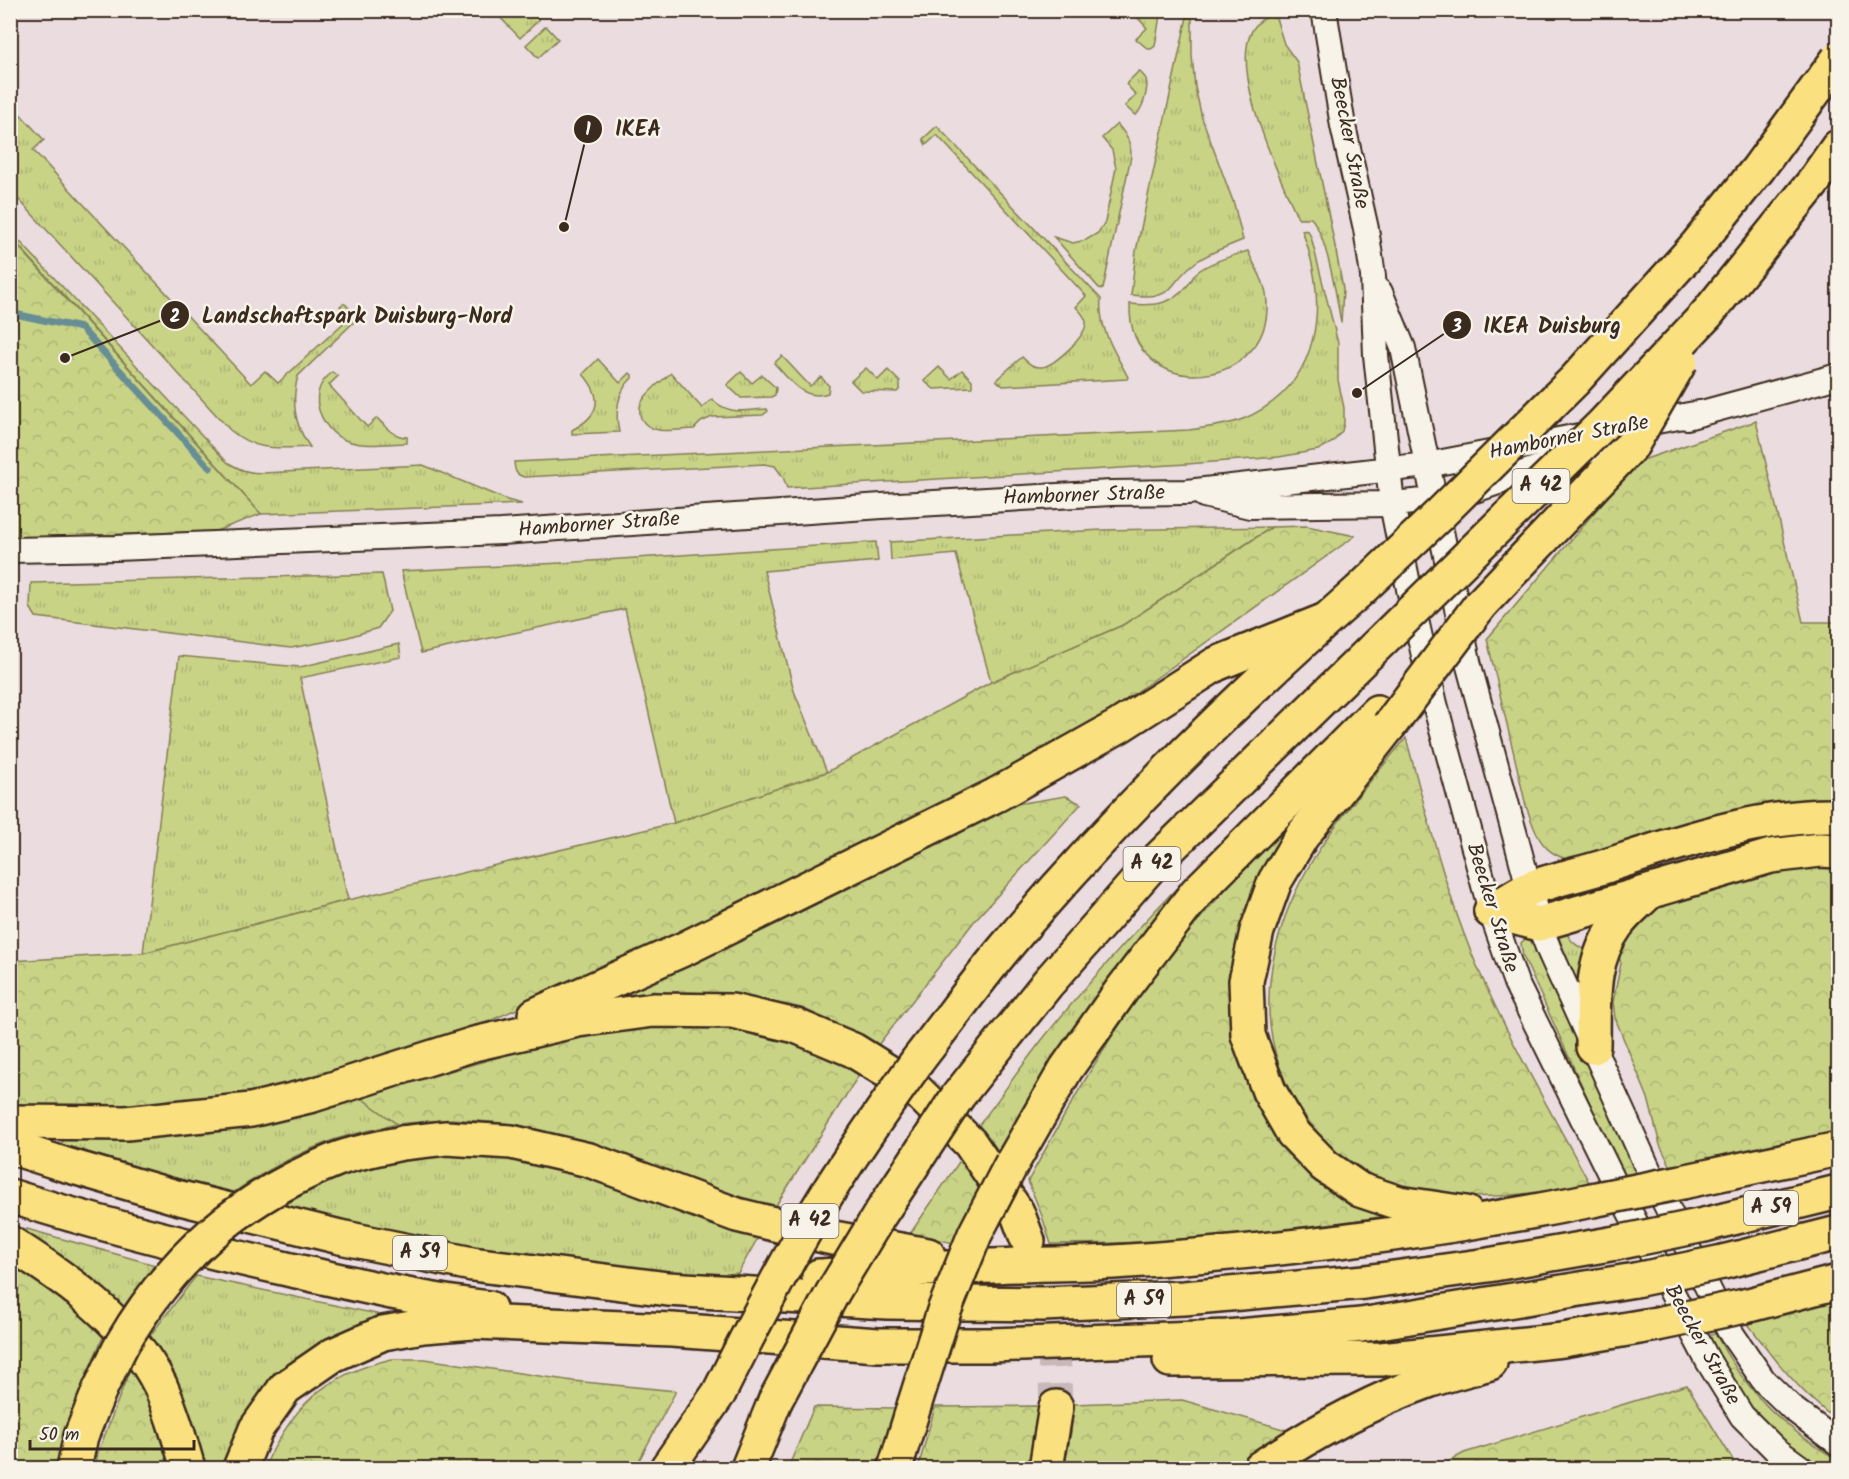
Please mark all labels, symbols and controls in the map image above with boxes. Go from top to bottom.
street label: Beecker Straße [1320,74,1378,213]
callout: IKEA [573,109,673,149]
text: IKEA [615,113,661,148]
text: 1 [585,116,591,145]
callout: Landschaftspark Duisburg-Nord [160,295,524,335]
text: Landschaftspark Duisburg-Nord [202,300,513,335]
text: 2 [170,303,180,332]
callout: IKEA Duisburg [1442,305,1633,345]
text: IKEA Duisburg [1483,310,1621,345]
text: 3 [1451,313,1462,342]
street label: Hamborner Straße [1486,406,1652,470]
road number: A 42 [1512,469,1570,503]
street label: Hamborner Straße [1002,477,1166,515]
street label: Hamborner Straße [517,503,681,547]
street label: Beecker Straße [1457,839,1528,977]
road number: A 42 [1124,847,1180,881]
road number: A 59 [1744,1191,1798,1225]
road number: A 42 [782,1204,838,1238]
road number: A 59 [393,1236,447,1270]
street label: Beecker Straße [1655,1278,1749,1412]
road number: A 59 [1117,1283,1171,1317]
scale bar [30,1413,194,1451]
text: 50 m [39,1421,79,1450]

